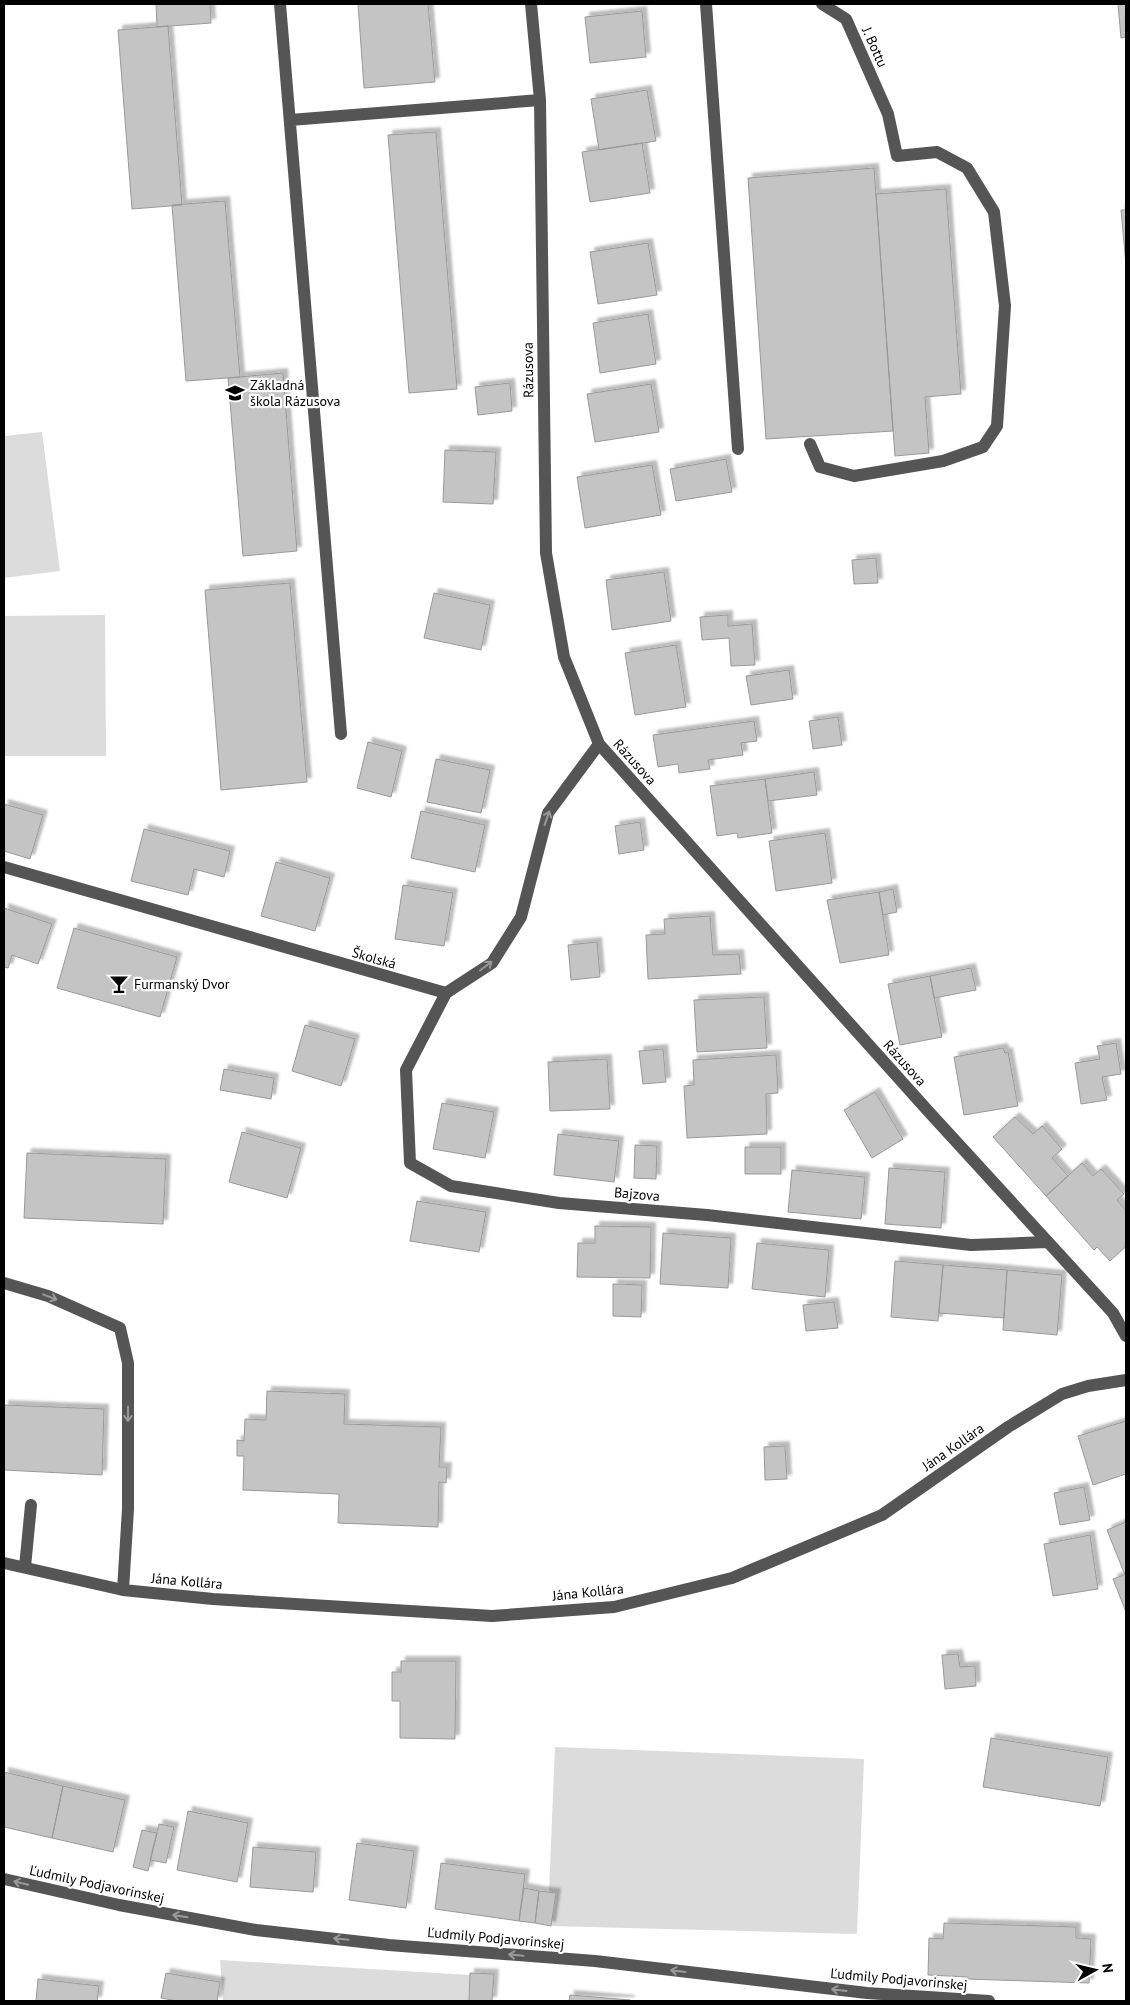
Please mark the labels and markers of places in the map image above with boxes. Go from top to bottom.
place label: Základná škola Rázusova [250,376,341,410]
school or university icon: Základná škola Rázusova [224,382,246,404]
bar icon: Furmanský Dvor [108,973,130,995]
place label: Furmanský Dvor [134,975,230,993]

